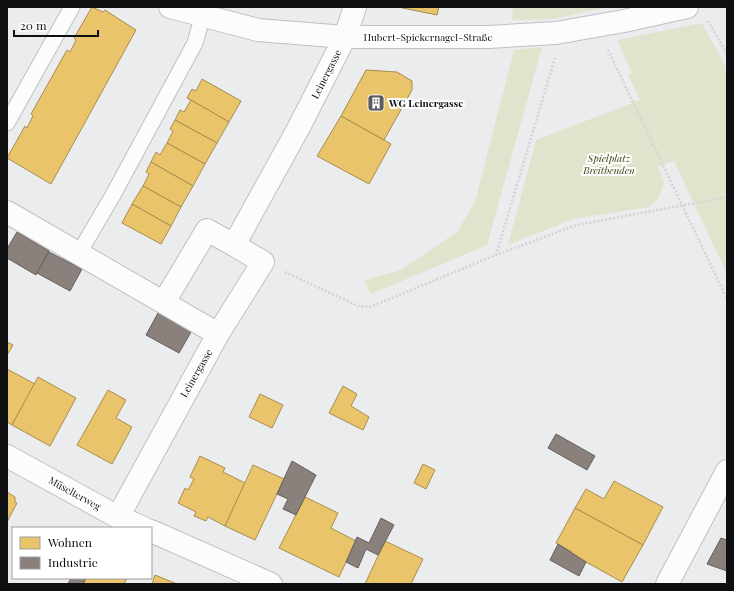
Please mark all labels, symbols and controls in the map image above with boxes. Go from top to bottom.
scale bar [14,12,98,38]
text: 20 m [20,17,47,33]
street label: Hubert-Spickernagel-Straße [364,30,492,44]
street label: Leinergasse [308,47,344,101]
building icon: WG Leinergasse [366,93,386,113]
place label: WG Leinergasse [388,96,463,110]
park label: Spielplatz Breitbenden [582,151,635,177]
street label: Leinergasse [177,346,215,400]
street label: Müselterweg [46,473,104,513]
legend [12,527,152,579]
text: Wohnen [47,534,92,550]
text: Industrie [48,554,98,570]

